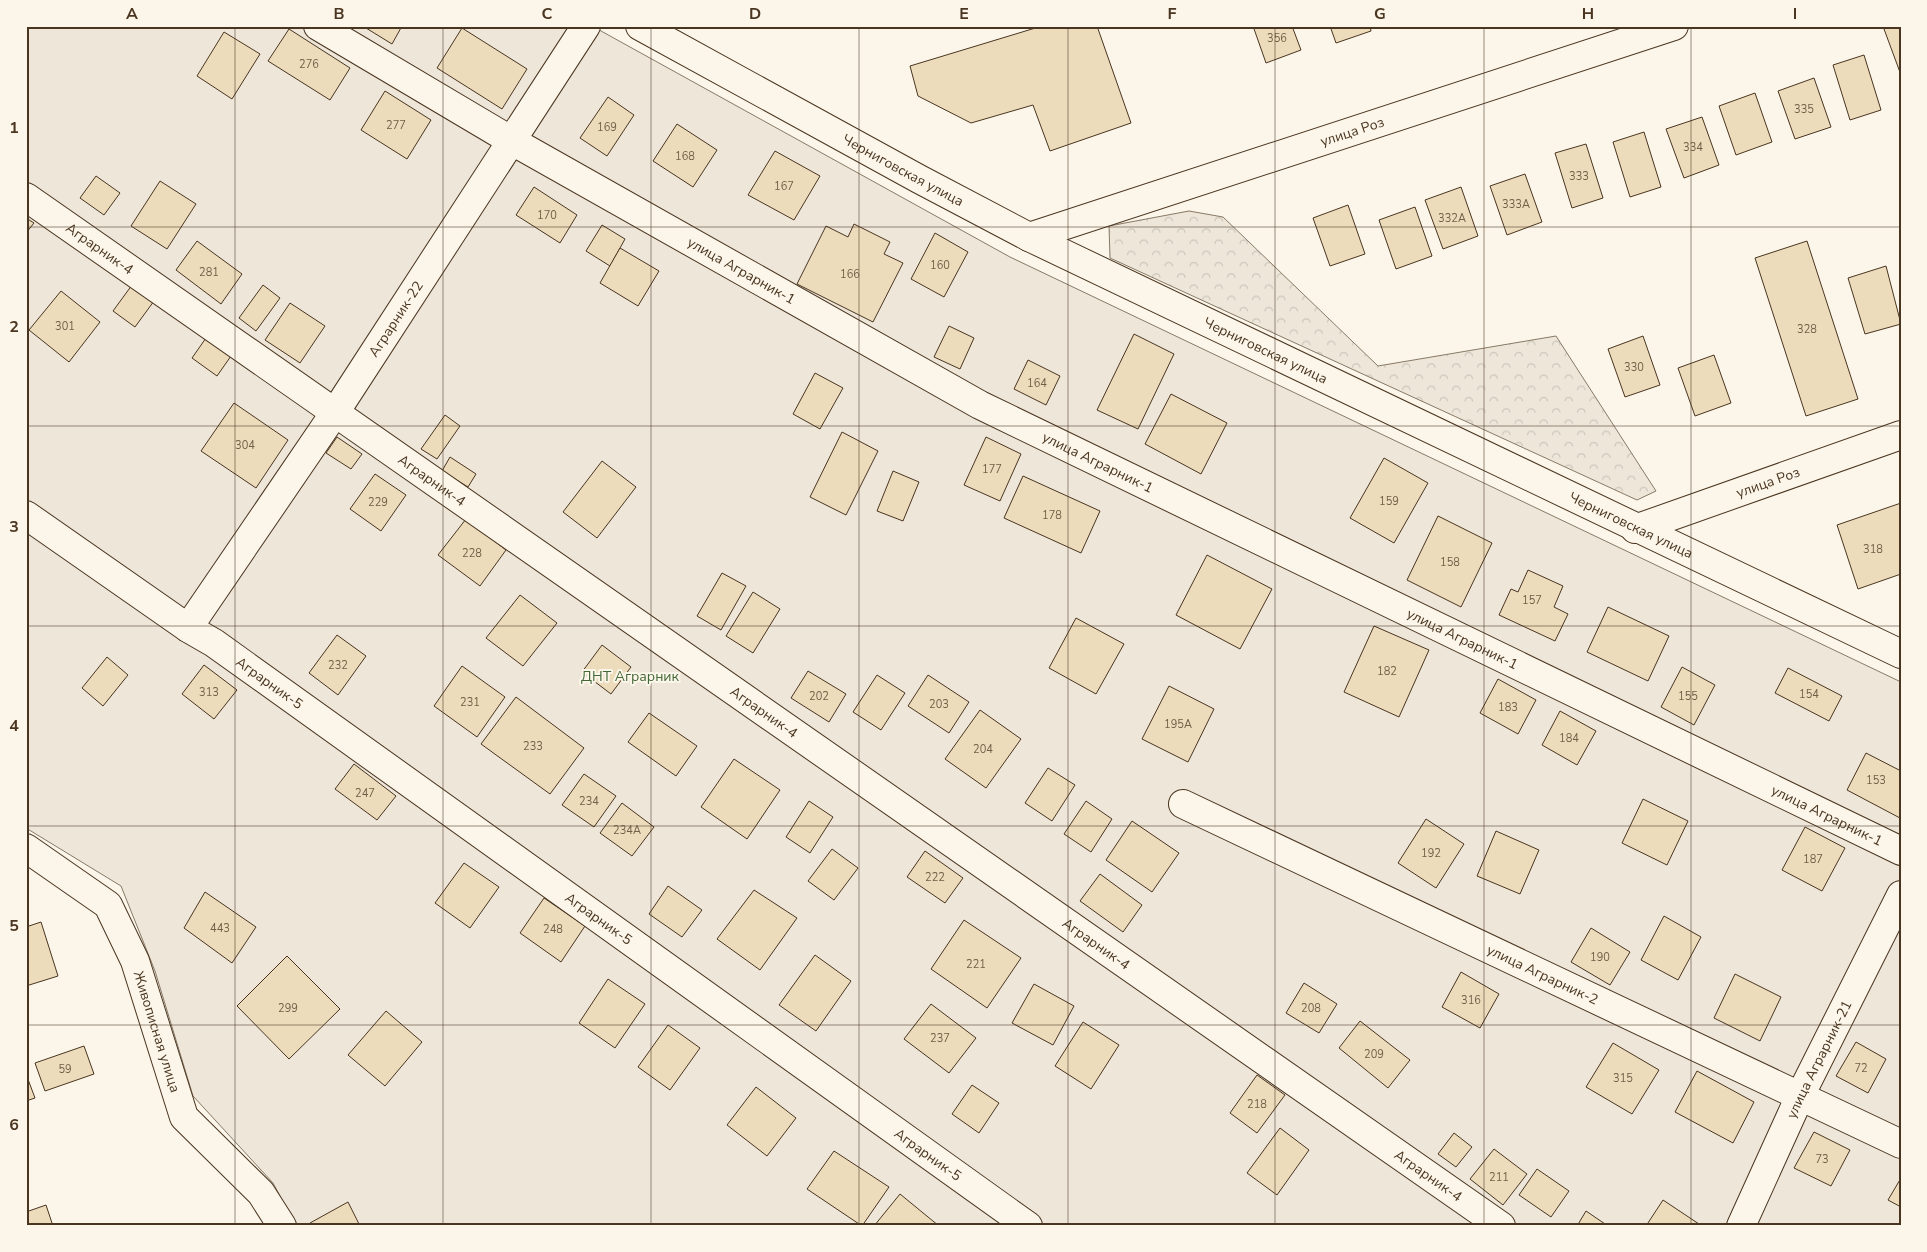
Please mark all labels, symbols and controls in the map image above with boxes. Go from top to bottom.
text: A [126,3,138,25]
text: B [333,3,345,25]
text: C [542,3,553,25]
text: D [749,3,761,25]
text: E [959,3,969,25]
text: F [1168,3,1177,25]
text: G [1374,3,1386,25]
text: H [1582,3,1594,25]
text: I [1793,3,1797,25]
house number: 356 [1267,31,1287,46]
house number: 276 [299,57,319,72]
house number: 335 [1794,102,1814,117]
street label: улица Роз [1318,112,1387,151]
text: 1 [9,117,19,139]
house number: 277 [386,118,406,133]
house number: 169 [597,120,617,135]
street label: Черниговская улица [839,129,967,210]
house number: 334 [1683,140,1703,155]
house number: 168 [675,149,695,164]
house number: 333 [1569,169,1589,184]
house number: 167 [774,179,794,194]
house number: 333А [1502,197,1530,212]
house number: 170 [537,208,557,223]
house number: 332А [1438,211,1466,226]
street label: Аграрник-4 [62,218,137,279]
street label: улица Аграрник-1 [684,232,799,309]
house number: 160 [930,258,950,273]
house number: 281 [199,265,219,280]
house number: 166 [840,267,860,282]
street label: Аграрник-22 [364,277,428,361]
street label: Черниговская улица [1201,312,1331,388]
text: 2 [9,316,19,338]
house number: 301 [55,319,75,334]
house number: 328 [1797,322,1817,337]
house number: 330 [1624,360,1644,375]
house number: 164 [1027,376,1047,391]
street label: улица Аграрник-1 [1039,427,1157,497]
house number: 304 [235,438,255,453]
street label: Аграрник-4 [394,450,470,510]
house number: 177 [982,462,1002,477]
street label: улица Роз [1734,462,1802,502]
street label: Черниговская улица [1566,487,1696,563]
house number: 159 [1379,494,1399,509]
house number: 229 [368,495,388,510]
house number: 178 [1042,508,1062,523]
text: 3 [9,516,19,538]
house number: 318 [1863,542,1883,557]
house number: 228 [462,546,482,561]
house number: 158 [1440,555,1460,570]
house number: 157 [1522,593,1542,608]
street label: улица Аграрник-1 [1404,604,1521,674]
street label: Аграрник-5 [232,652,307,713]
house number: 232 [328,658,348,673]
house number: 182 [1377,664,1397,679]
park label: ДНТ Аграрник [581,667,680,686]
street label: Аграрник-4 [726,682,802,742]
house number: 313 [199,685,219,700]
house number: 154 [1799,687,1819,702]
house number: 202 [809,689,829,704]
house number: 155 [1678,689,1698,704]
house number: 231 [460,695,480,710]
house number: 203 [929,697,949,712]
house number: 183 [1498,700,1518,715]
text: 4 [9,715,19,737]
house number: 195А [1164,717,1192,732]
house number: 184 [1559,731,1579,746]
house number: 233 [523,739,543,754]
house number: 204 [973,742,993,757]
house number: 153 [1866,773,1886,788]
street label: улица Аграрник-1 [1768,780,1886,850]
house number: 247 [355,786,375,801]
house number: 234 [579,794,599,809]
house number: 234А [613,823,641,838]
house number: 192 [1421,846,1441,861]
house number: 187 [1803,852,1823,867]
house number: 222 [925,870,945,885]
street label: Аграрник-5 [561,888,636,949]
street label: Аграрник-4 [1059,913,1134,974]
text: 5 [9,915,19,937]
house number: 443 [210,921,230,936]
house number: 248 [543,922,563,937]
street label: улица Аграрник-2 [1484,940,1602,1009]
house number: 190 [1590,950,1610,965]
house number: 221 [966,957,986,972]
street label: Живописная улица [129,968,185,1095]
house number: 316 [1461,993,1481,1008]
street label: улица Аграрник-21 [1782,997,1856,1121]
house number: 299 [278,1001,298,1016]
house number: 208 [1301,1001,1321,1016]
house number: 237 [930,1031,950,1046]
house number: 209 [1364,1047,1384,1062]
house number: 72 [1854,1061,1868,1076]
house number: 59 [58,1062,72,1077]
house number: 315 [1613,1071,1633,1086]
house number: 218 [1247,1097,1267,1112]
text: 6 [9,1114,19,1136]
street label: Аграрник-5 [891,1124,966,1185]
street label: Аграрник-4 [1391,1145,1466,1206]
house number: 73 [1815,1152,1829,1167]
house number: 211 [1489,1170,1509,1185]

